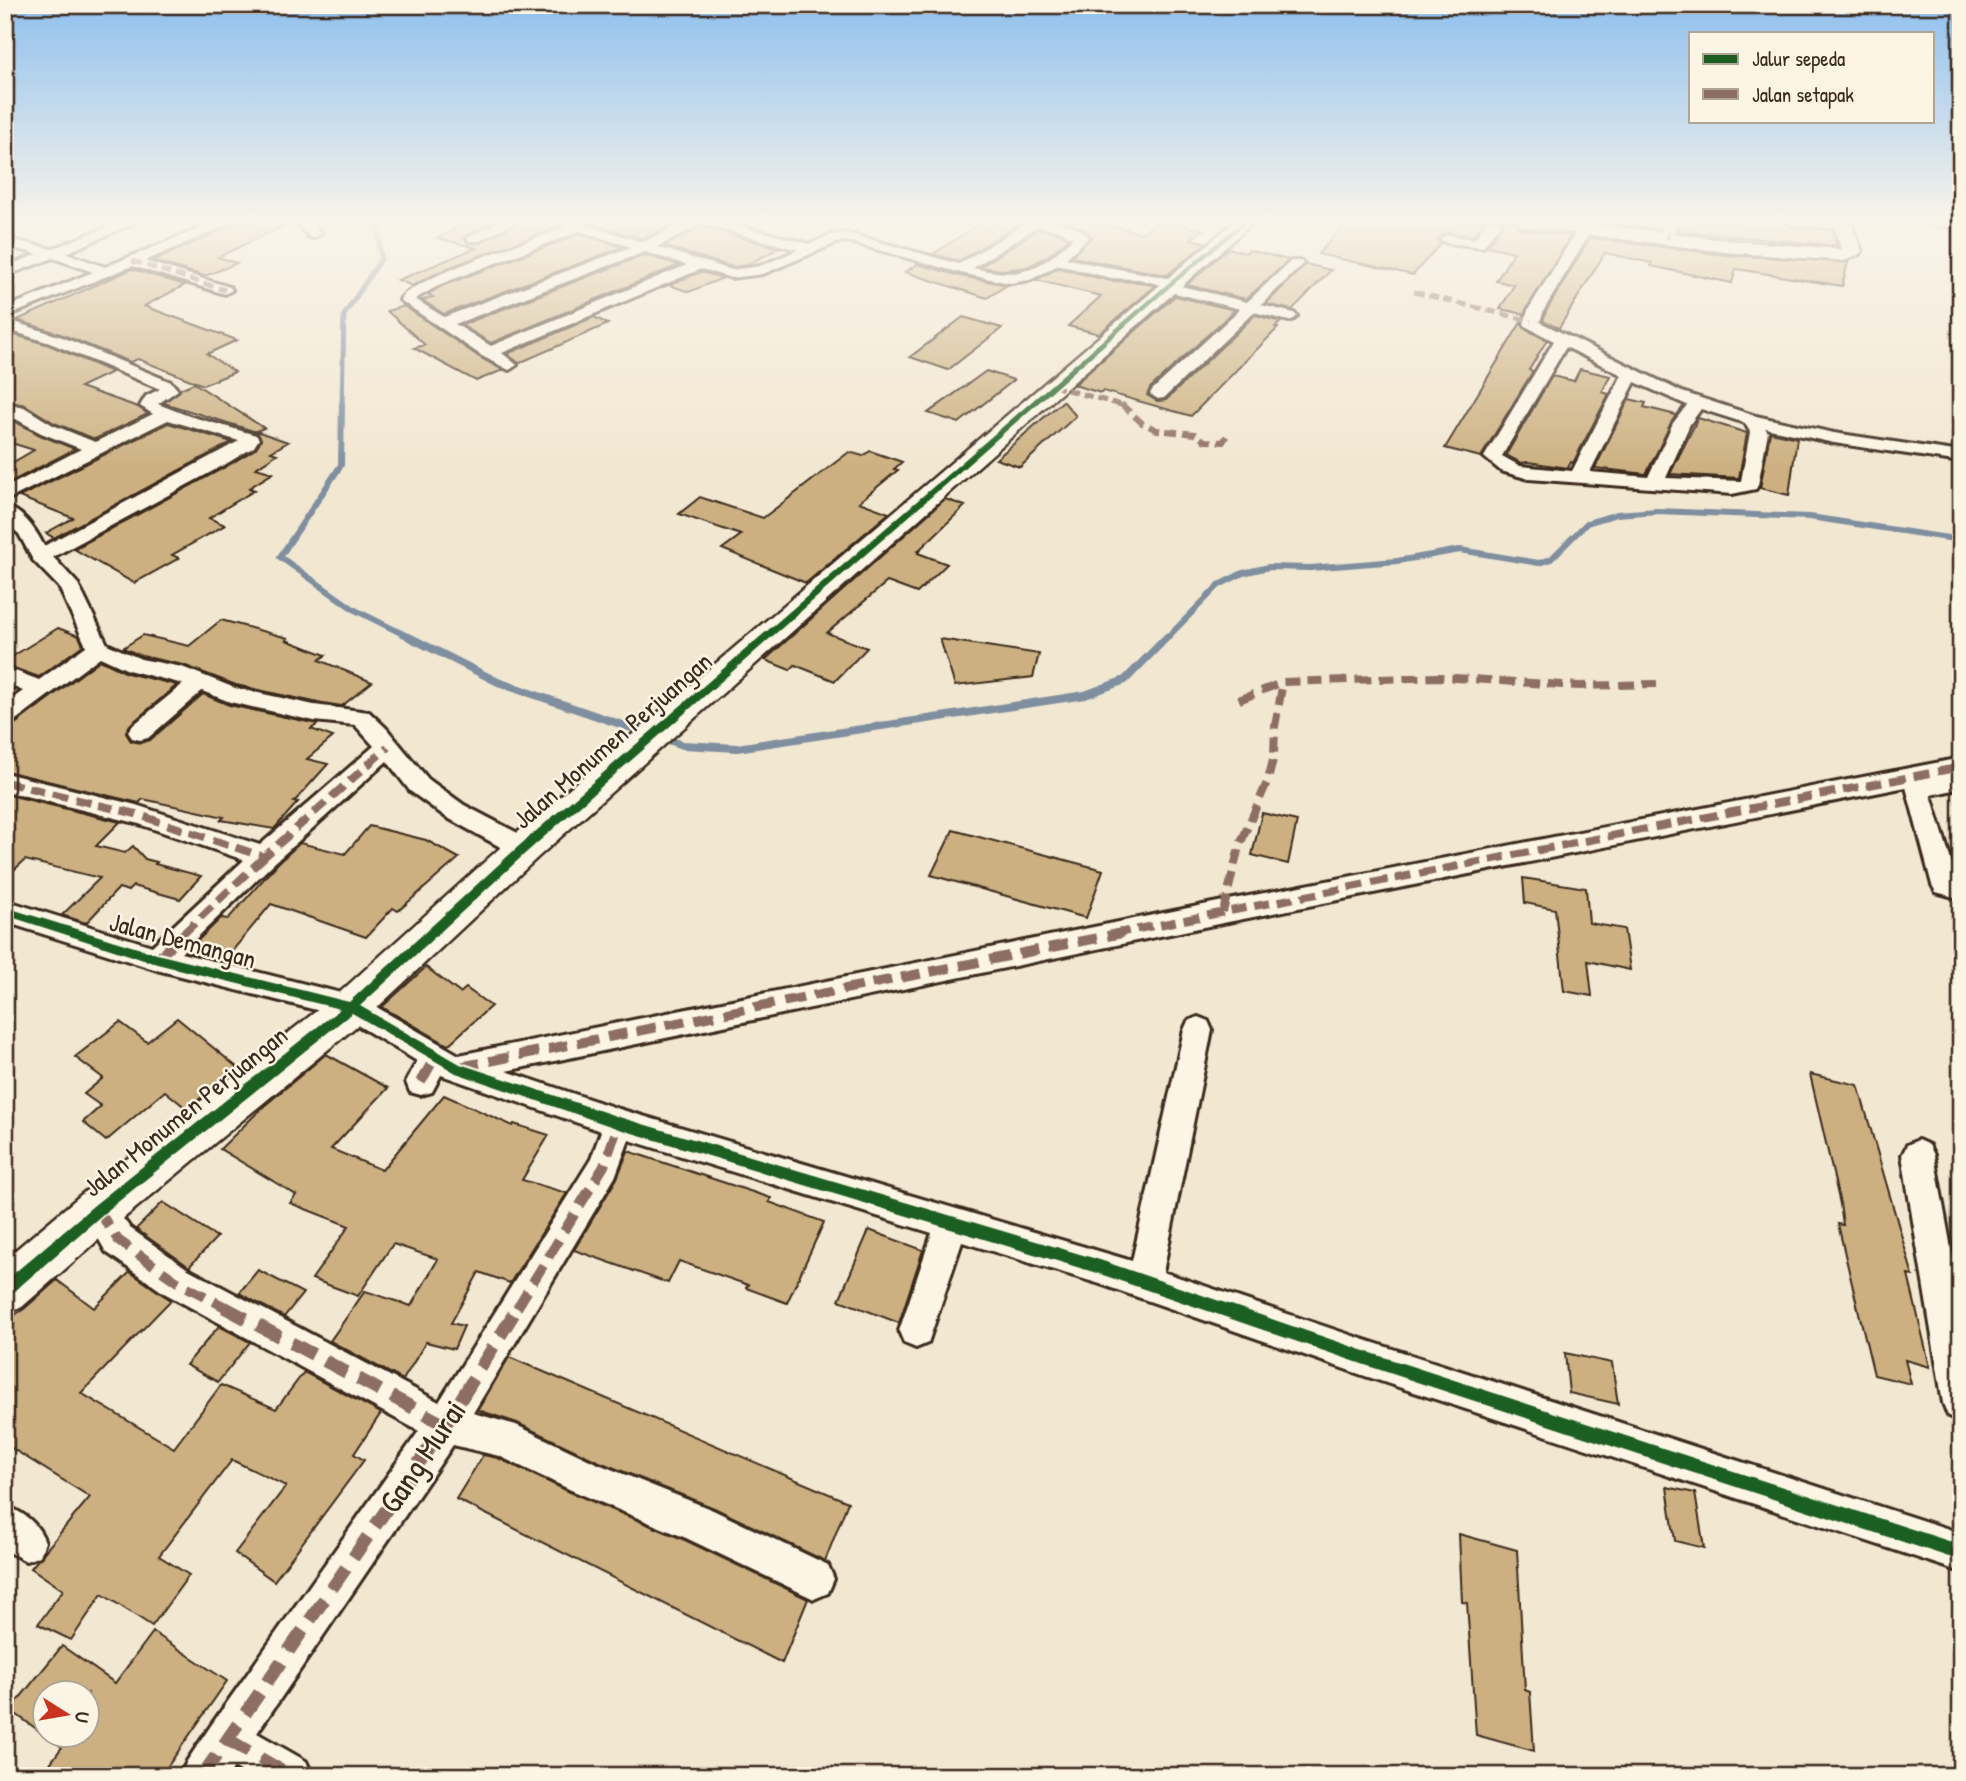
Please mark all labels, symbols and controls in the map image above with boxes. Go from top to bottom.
legend [1689,32,1934,122]
text: Jalur sepeda [1752,44,1845,73]
text: Jalan setapak [1752,80,1854,109]
street label: Jalan Monumen Perjuangan [505,644,719,836]
street label: Jalan Demangan [106,904,260,976]
street label: Jalan Monumen Perjuangan [76,1018,294,1204]
street label: Gang Murai [368,1391,476,1521]
north arrow [32,1680,102,1750]
text: U [69,1710,96,1725]

